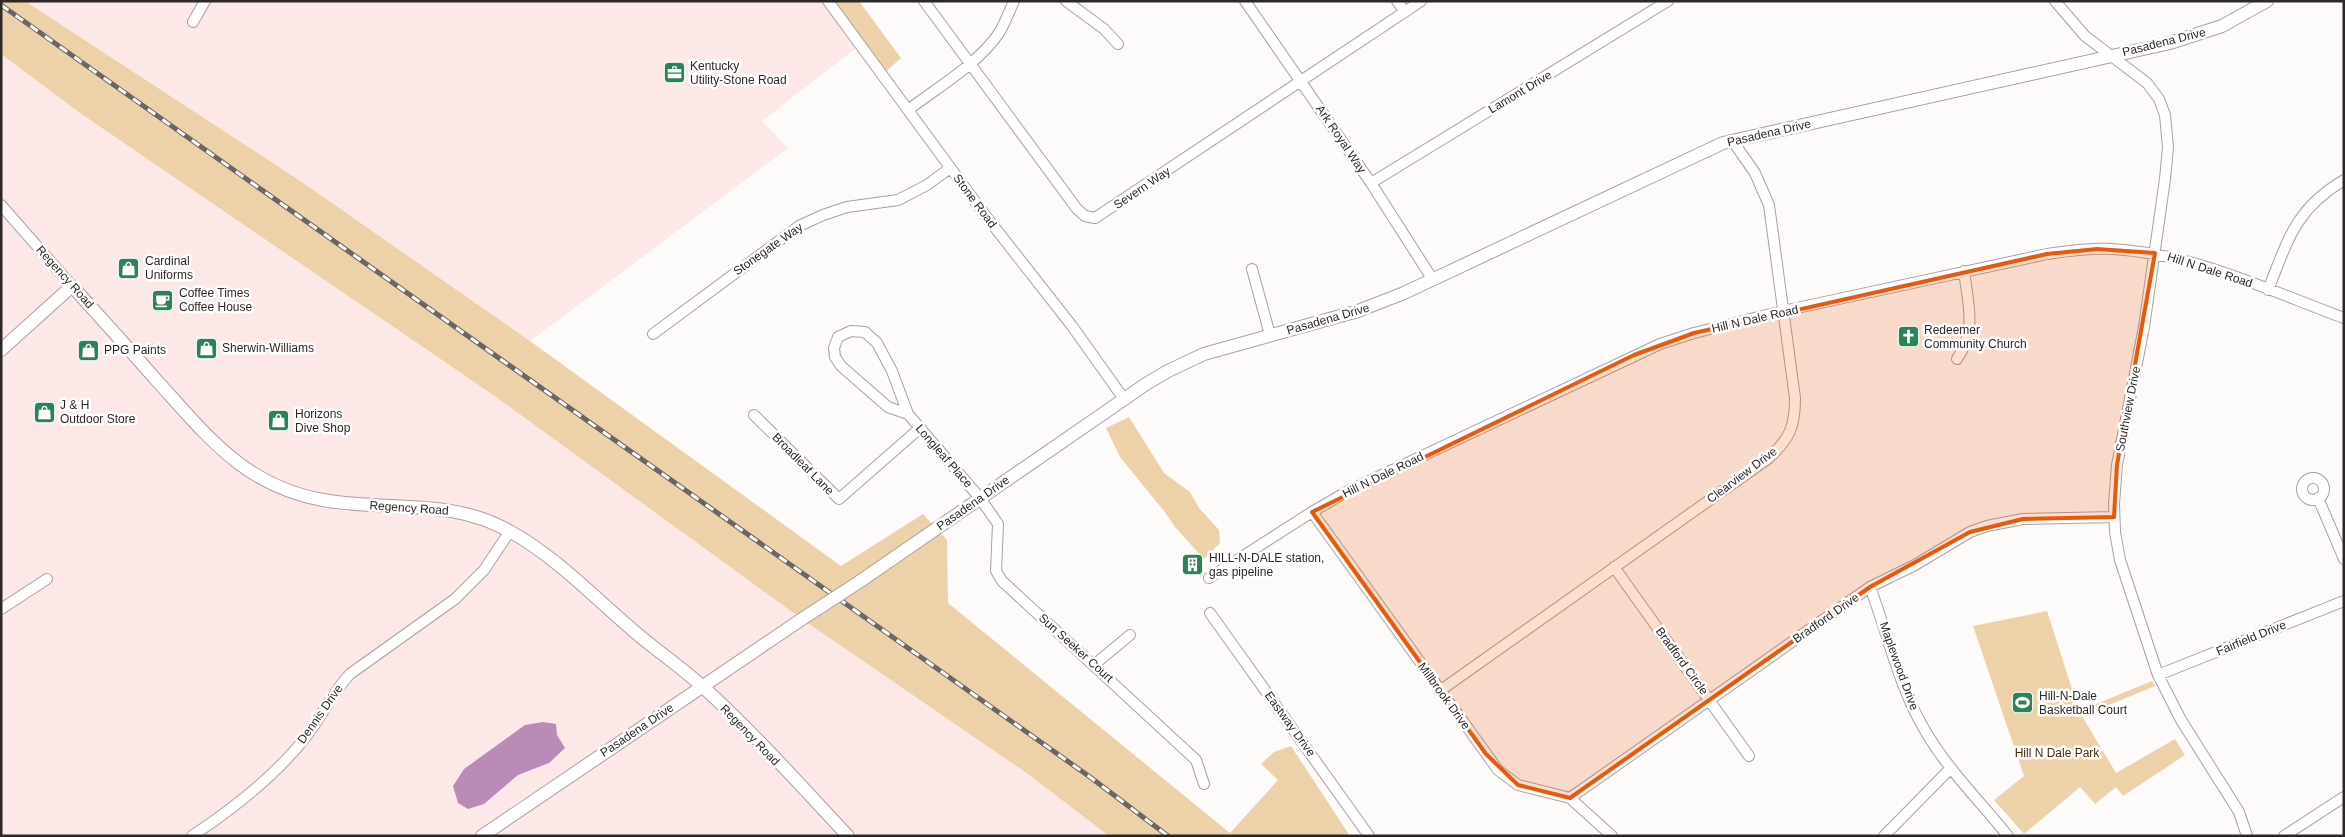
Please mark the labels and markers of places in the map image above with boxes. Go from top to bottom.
place label: Kentucky Utility-Stone Road [690,59,787,87]
office icon: Kentucky Utility-Stone Road [662,61,686,85]
place label: Cardinal Uniforms [145,254,193,282]
shop icon: Cardinal Uniforms [117,256,141,280]
place label: Coffee Times Coffee House [179,286,252,314]
cafe icon: Coffee Times Coffee House [151,288,175,312]
place label: Redeemer Community Church [1924,323,2027,351]
church icon: Redeemer Community Church [1896,325,1920,349]
shop icon: Sherwin-Williams [194,336,218,360]
shop icon: PPG Paints [76,338,100,362]
place label: Sherwin-Williams [222,341,314,355]
place label: PPG Paints [104,343,166,357]
place label: J & H Outdoor Store [60,398,136,426]
shop icon: J & H Outdoor Store [32,400,56,424]
place label: Horizons Dive Shop [295,407,351,435]
shop icon: Horizons Dive Shop [267,409,291,433]
place label: HILL-N-DALE station, gas pipeline [1209,551,1324,579]
building icon: HILL-N-DALE station, gas pipeline [1181,553,1205,577]
place label: Hill-N-Dale Basketball Court [2039,689,2128,717]
sports icon: Hill-N-Dale Basketball Court [2011,691,2035,715]

